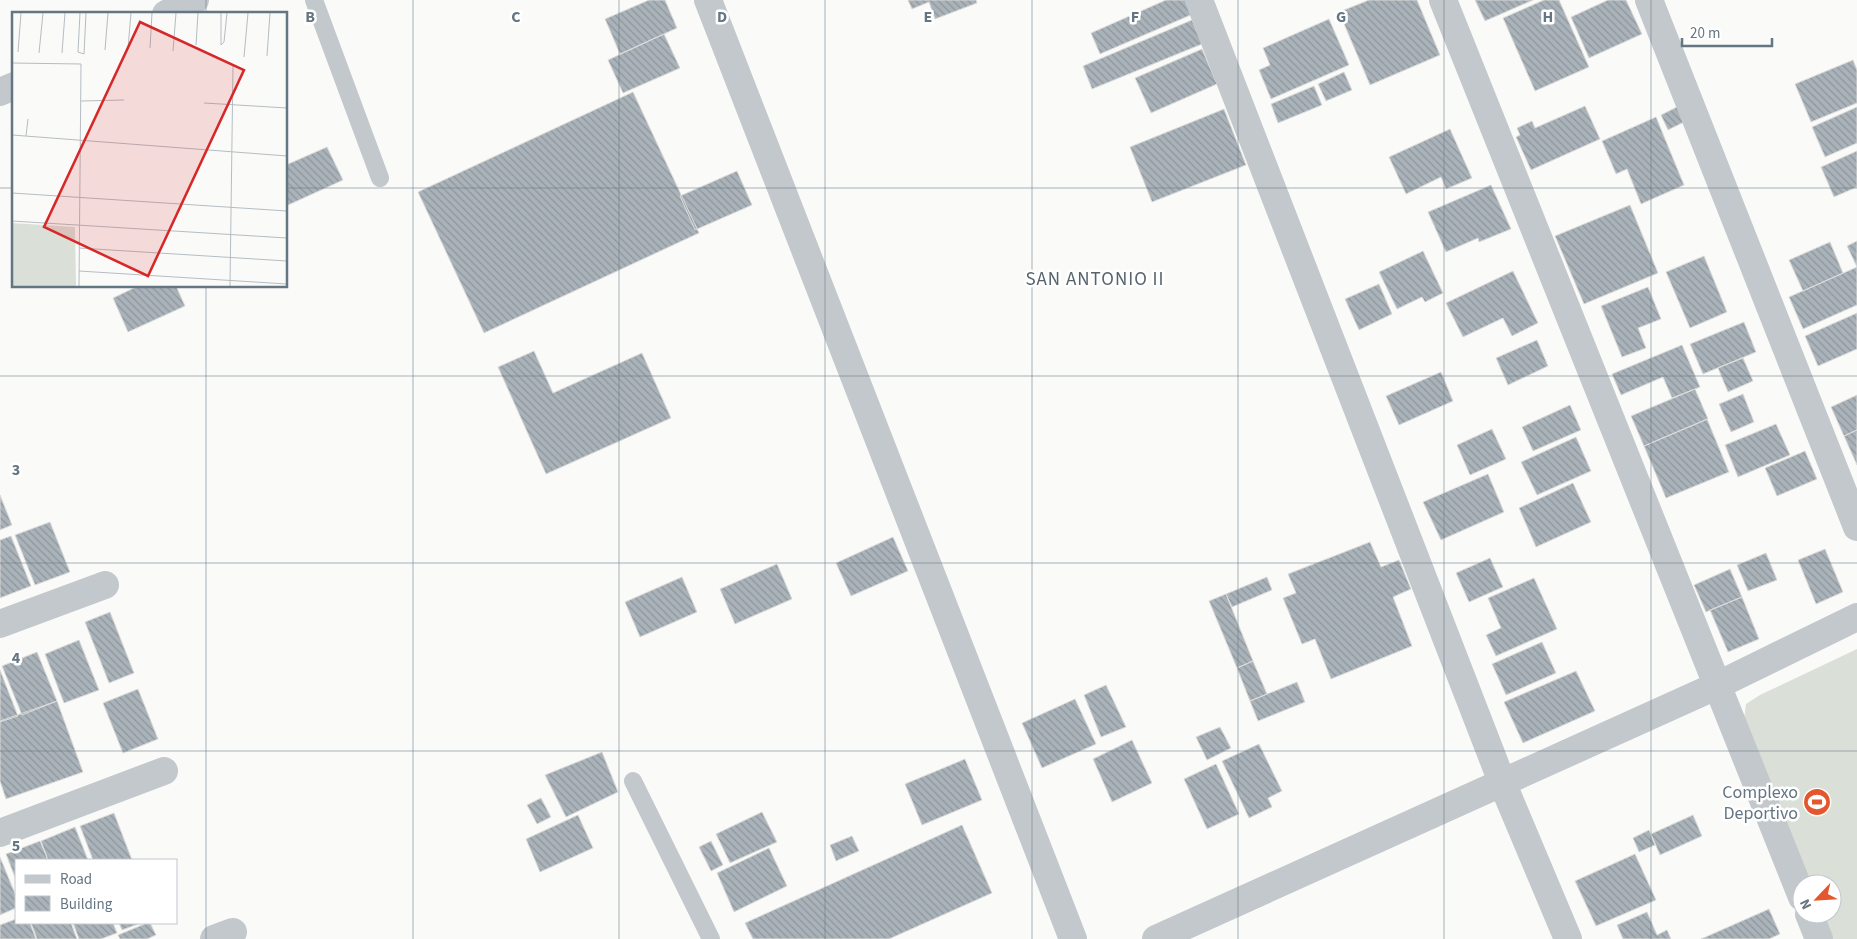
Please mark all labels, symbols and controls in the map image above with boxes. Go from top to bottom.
text: B [305,6,315,28]
text: C [511,6,521,28]
text: D [717,6,727,28]
text: E [924,6,932,28]
text: F [1131,6,1139,28]
text: G [1336,6,1346,28]
text: H [1543,6,1553,28]
inset map [12,12,288,288]
scale bar [1682,15,1772,47]
text: 20 m [1690,23,1720,44]
district label: SAN ANTONIO II [1025,266,1165,293]
text: 3 [12,459,20,481]
text: 4 [12,647,21,669]
place label: Complexo Deportivo [1722,780,1798,826]
sports icon: Complexo Deportivo [1802,787,1832,817]
text: 5 [12,835,20,857]
legend [15,859,178,924]
text: Road [60,869,92,890]
north arrow [1792,874,1842,924]
text: Building [60,894,113,915]
text: N [1795,896,1817,913]

